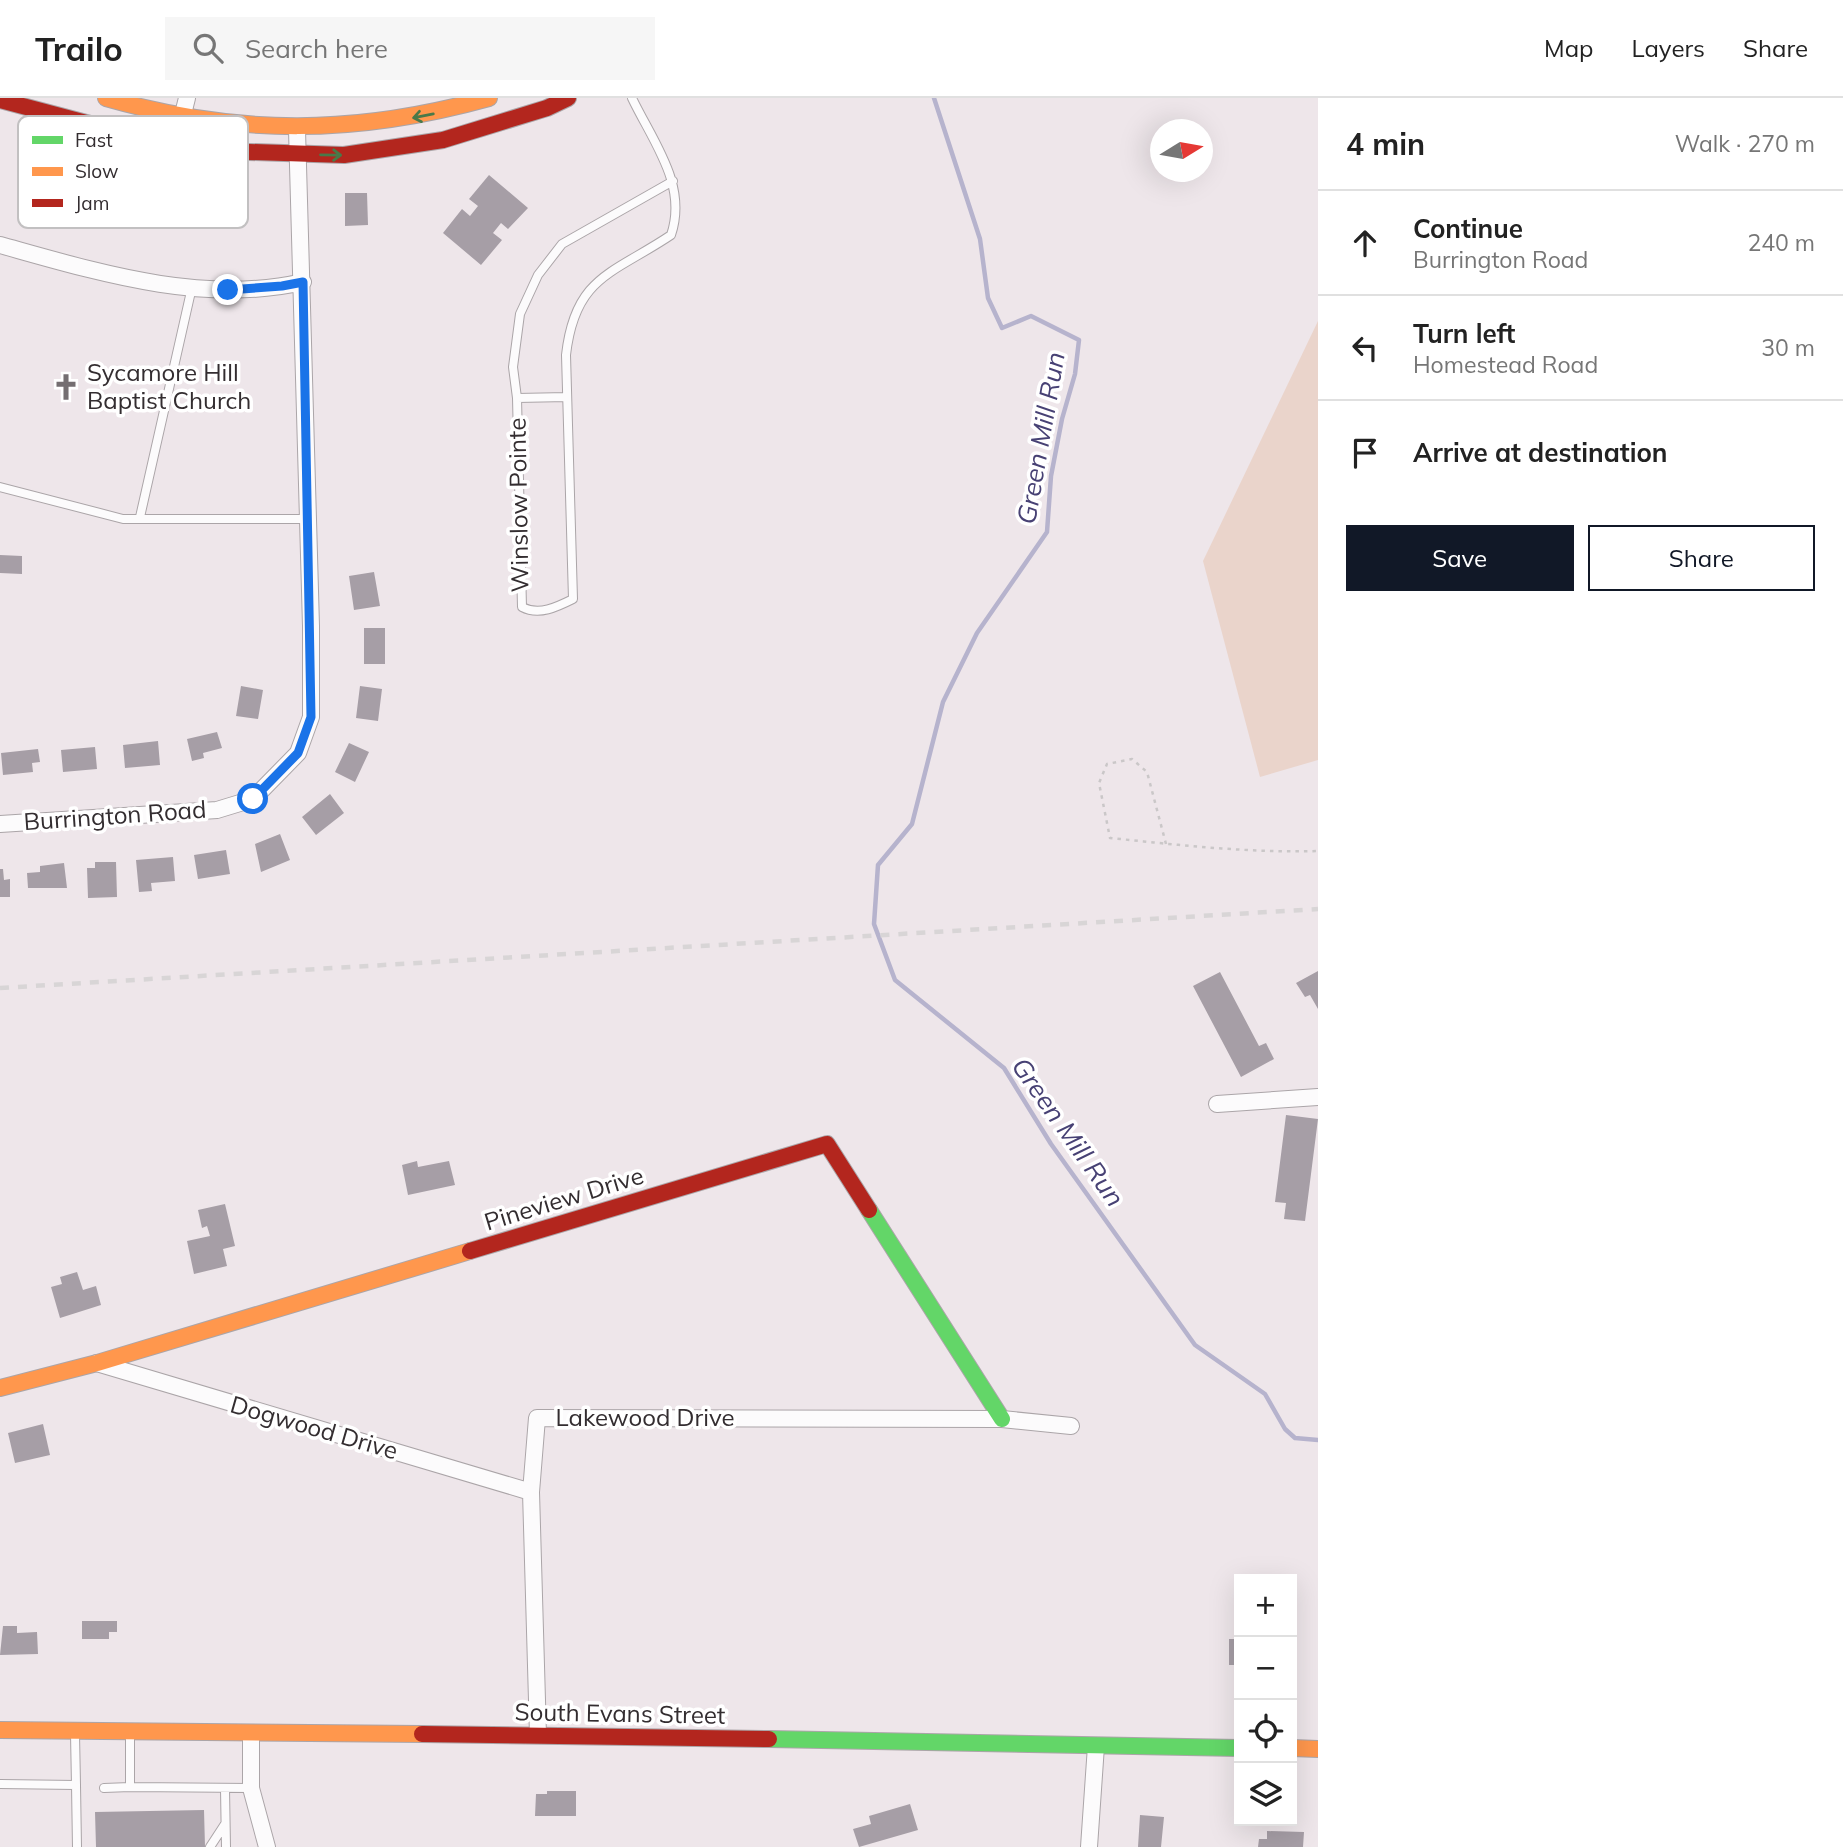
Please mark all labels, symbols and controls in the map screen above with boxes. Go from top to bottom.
search box [165,17,655,80]
text: Trailo [35,28,123,69]
icon: search [189,29,227,67]
text: Search here [245,32,388,65]
text: Map [1544,33,1593,63]
text: Layers [1631,33,1705,63]
text: Share [1743,33,1808,63]
one-way arrow [412,109,435,123]
legend [18,116,248,228]
north arrow [1150,119,1213,182]
text: 4 min [1346,125,1425,163]
text: Fast [75,128,113,152]
text: Walk · 270 m [1675,129,1815,158]
one-way arrow [320,148,343,162]
text: Slow [75,159,119,183]
text: Jam [75,191,109,215]
text: Continue [1413,212,1523,245]
icon: ahead [1346,224,1384,262]
text: 240 m [1747,228,1815,257]
text: Burrington Road [1413,245,1588,274]
route end [212,274,243,305]
text: Turn left [1413,317,1515,350]
icon: left [1346,329,1384,367]
text: 30 m [1761,333,1815,362]
water label: Green Mill Run [1009,349,1072,527]
text: Homestead Road [1413,350,1598,379]
place label: Sycamore Hill Baptist Church [87,357,251,415]
church icon: Sycamore Hill Baptist Church [51,372,81,402]
street label: Winslow Pointe [501,417,535,593]
icon: arrive [1346,434,1384,472]
text: Arrive at destination [1413,436,1668,469]
button: Save [1346,525,1574,591]
button: Share [1588,525,1815,591]
route start [237,783,268,814]
street label: Burrington Road [23,794,207,836]
water label: Green Mill Run [1005,1051,1132,1213]
street label: Pineview Drive [481,1160,647,1236]
street label: Dogwood Drive [227,1389,401,1465]
street label: Lakewood Drive [555,1402,735,1432]
map controls [1234,1574,1297,1826]
button: + [1234,1574,1297,1637]
button: − [1234,1637,1297,1700]
street label: South Evans Street [514,1696,726,1730]
button: locate [1234,1700,1297,1763]
button: layers [1234,1763,1297,1826]

